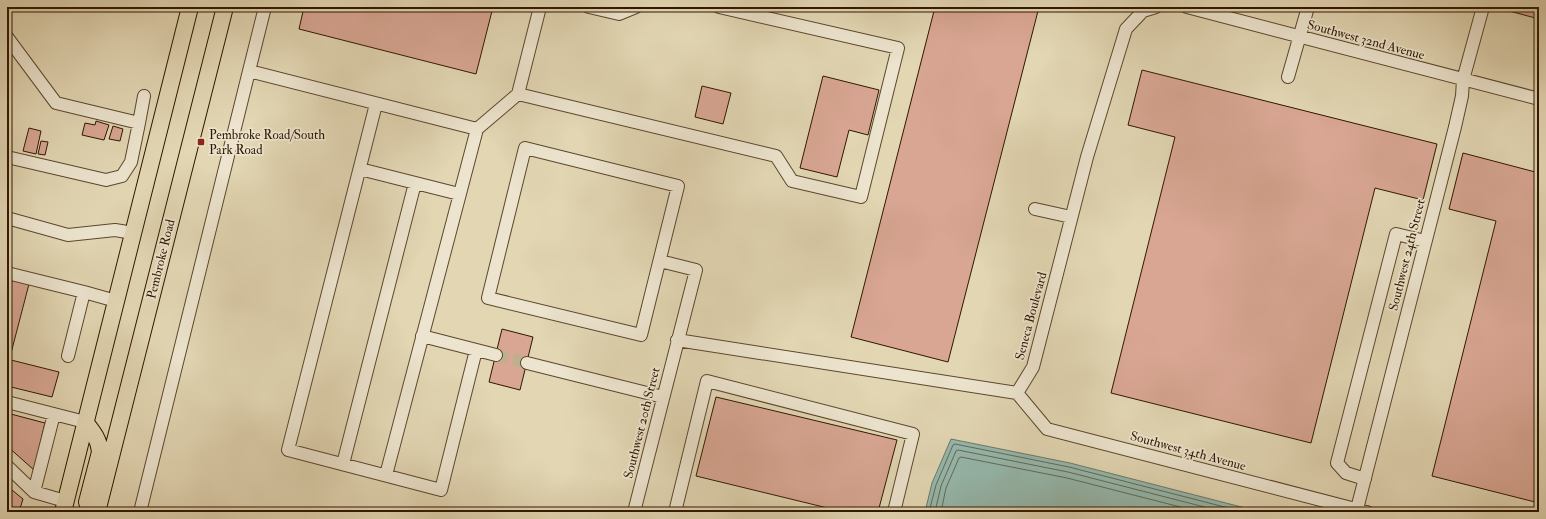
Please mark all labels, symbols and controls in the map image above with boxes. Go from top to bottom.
street label: Southwest 32nd Avenue [1306,17,1427,64]
place label: Pembroke Road/South Park Road [209,127,325,158]
marker: Pembroke Road/South Park Road [196,137,206,147]
street label: Southwest 24th Street [1385,198,1429,312]
street label: Pembroke Road [143,217,179,300]
street label: Seneca Boulevard [1012,270,1051,362]
street label: Southwest 20th Street [620,366,664,480]
street label: Southwest 34th Avenue [1128,428,1248,474]

